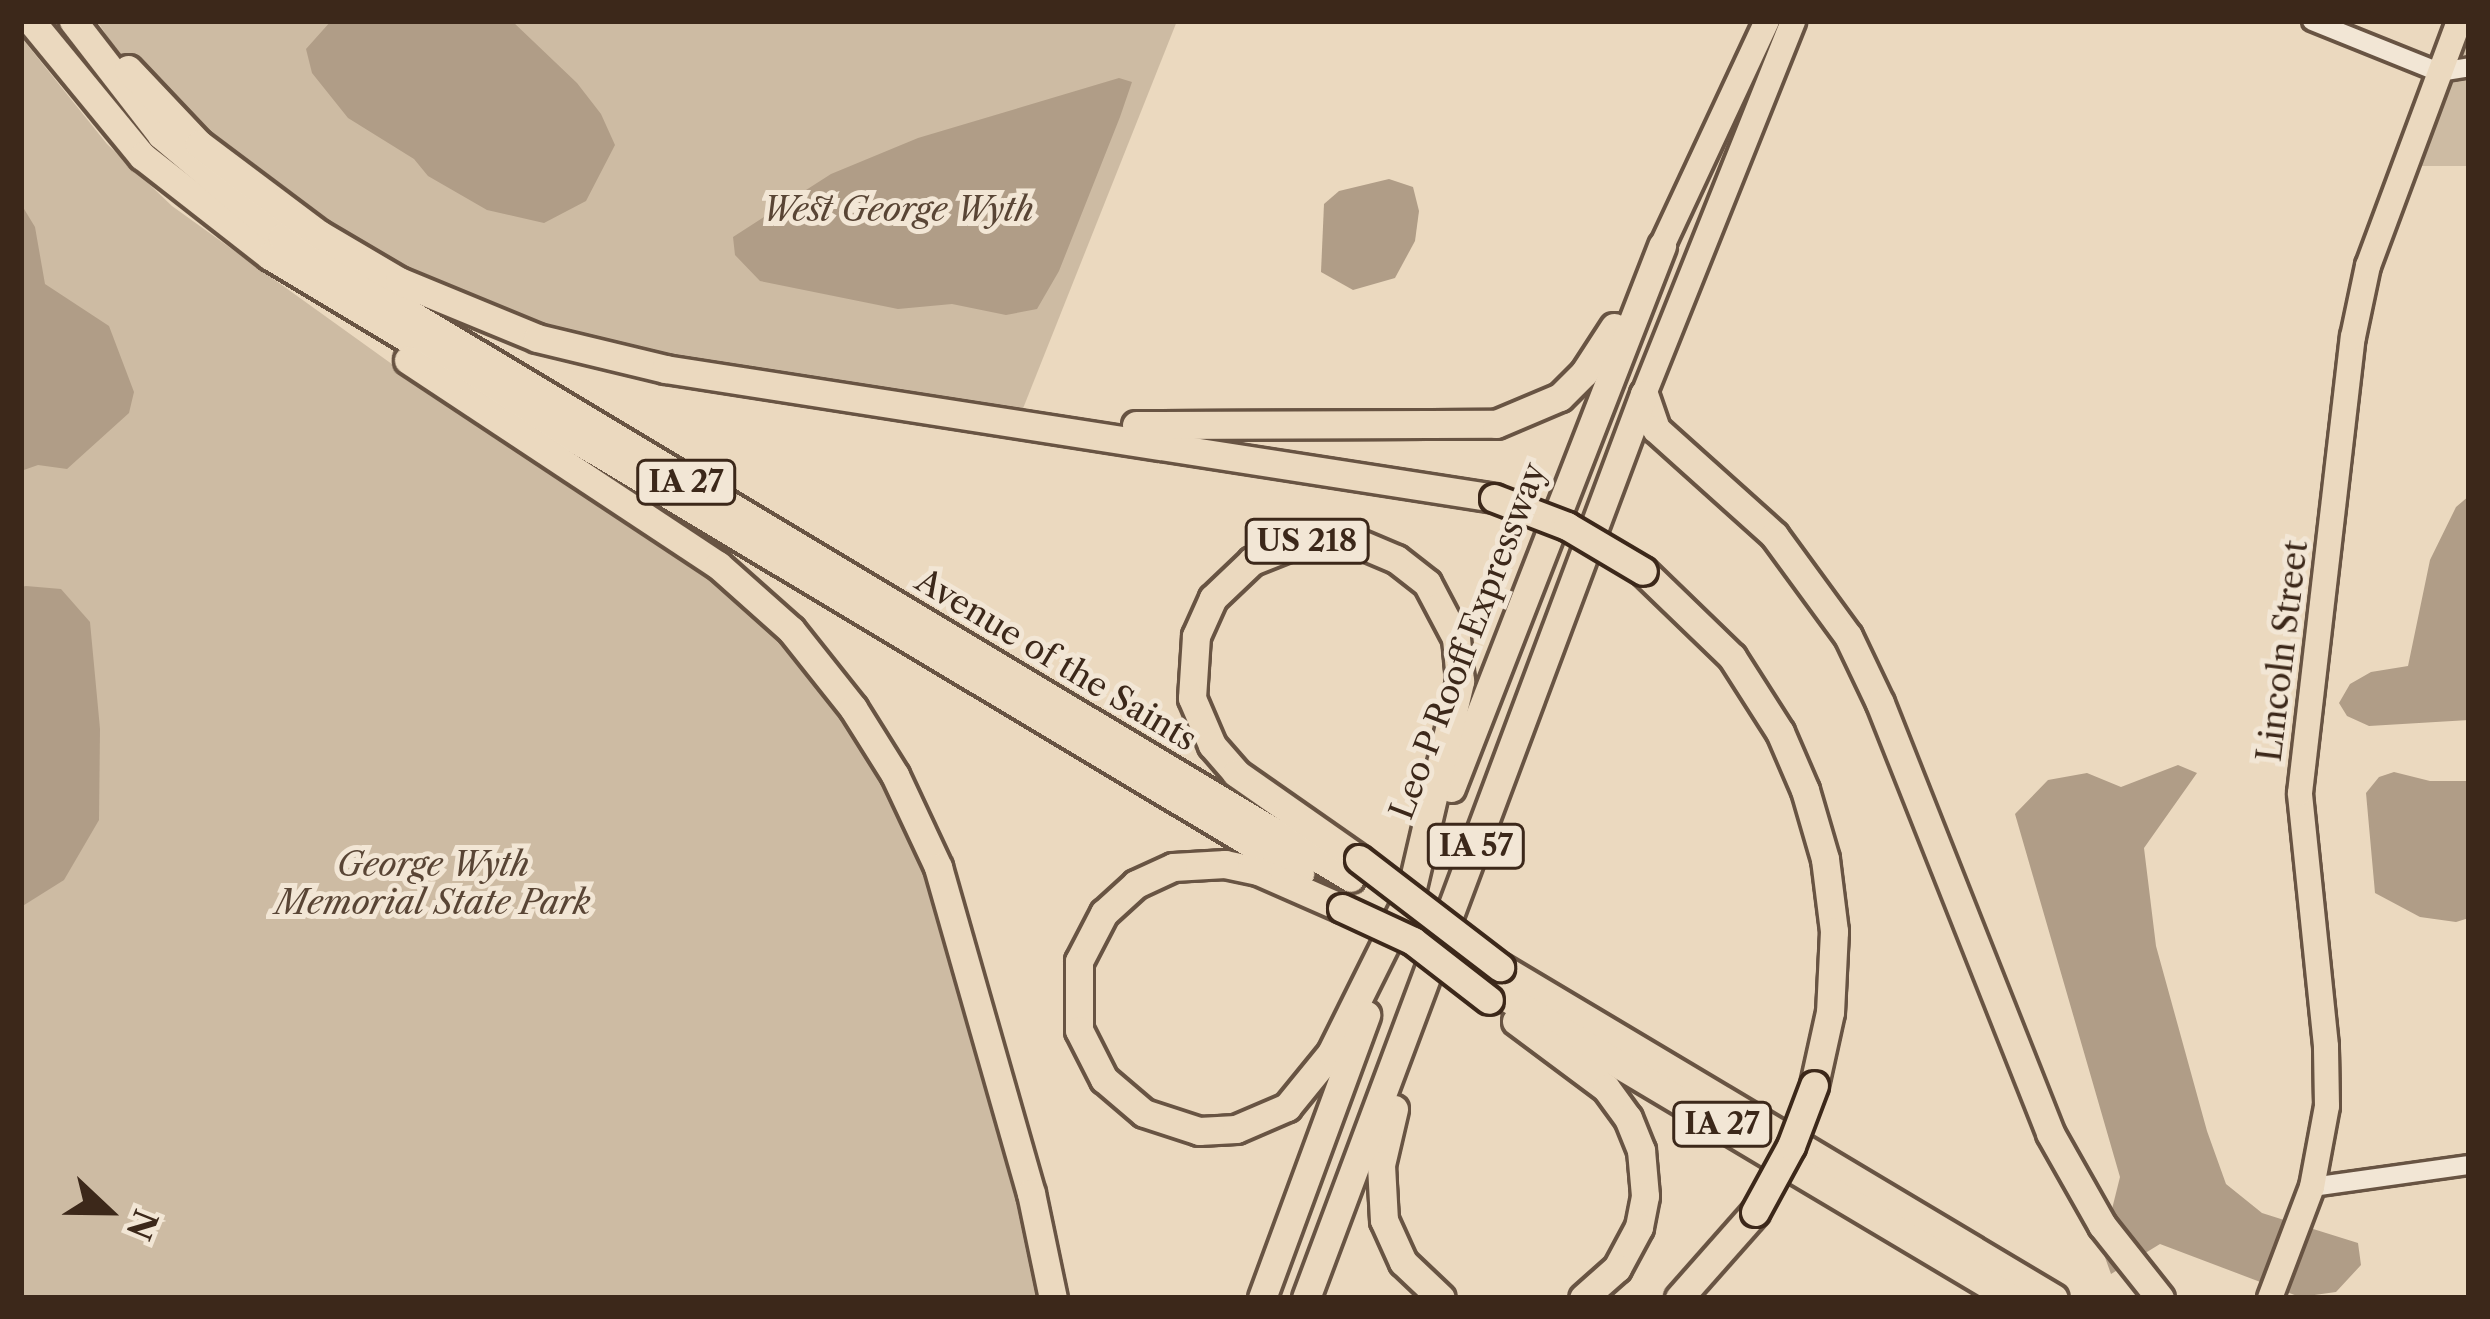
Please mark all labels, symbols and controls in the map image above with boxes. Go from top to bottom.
park label: West George Wyth [762,190,1034,230]
street label: Leo P Rooff Expressway [1382,457,1554,825]
road number: IA 27 [635,458,737,506]
road number: US 218 [1244,517,1370,565]
street label: Lincoln Street [2250,538,2316,764]
street label: Avenue of the Saints [909,561,1203,759]
road number: IA 57 [1425,822,1527,870]
park label: George Wyth Memorial State Park [275,845,591,923]
road number: IA 27 [1671,1100,1773,1148]
north arrow [48,1151,168,1271]
text: N [117,1204,166,1246]

